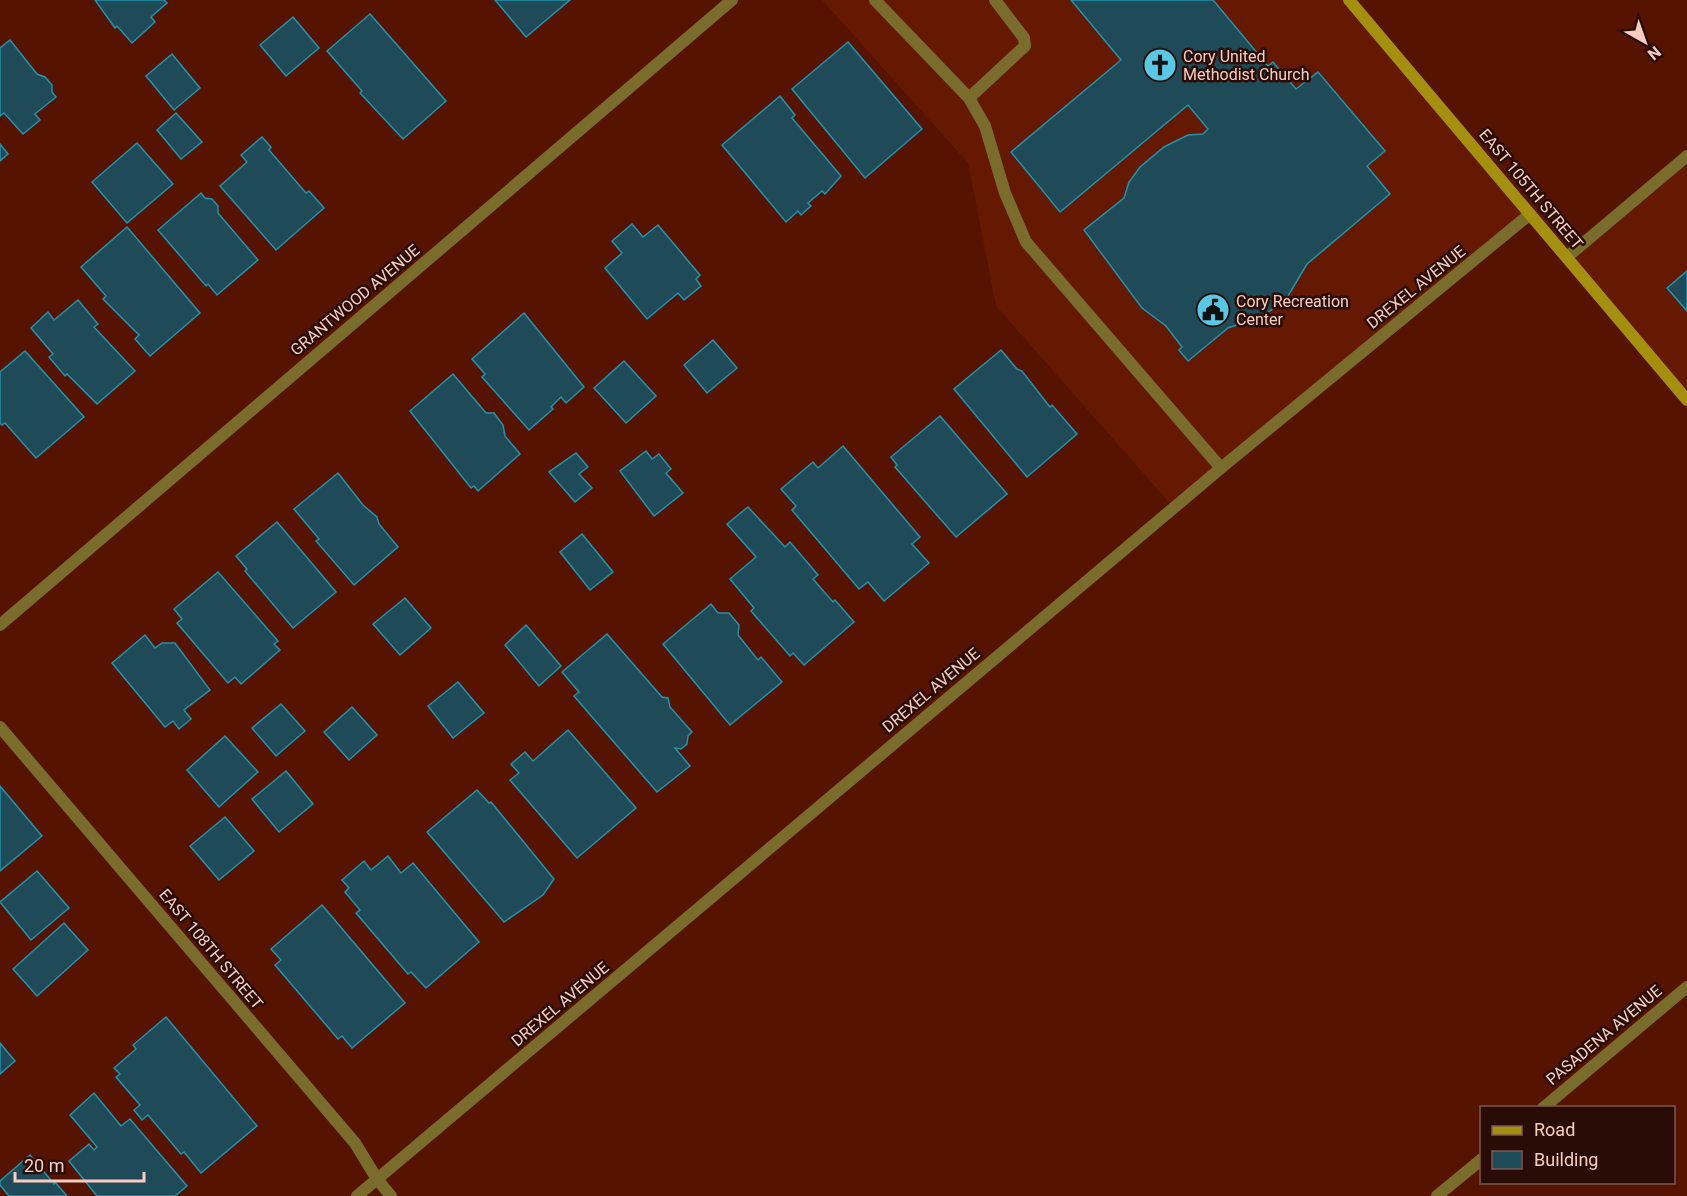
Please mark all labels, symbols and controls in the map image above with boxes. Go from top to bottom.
north arrow [1615,12,1675,72]
text: N [1644,42,1665,64]
church icon: Cory United Methodist Church [1142,47,1178,83]
place label: Cory United Methodist Church [1183,47,1310,84]
street label: EAST 105TH STREET [1475,125,1587,253]
street label: GRANTWOOD AVENUE [287,240,423,360]
street label: DREXEL AVENUE [1363,242,1469,332]
public building icon: Cory Recreation Center [1195,292,1231,328]
place label: Cory Recreation Center [1236,292,1349,329]
street label: DREXEL AVENUE [879,644,983,736]
street label: EAST 108TH STREET [155,885,267,1013]
street label: DREXEL AVENUE [508,958,612,1050]
street label: PASADENA AVENUE [1542,981,1666,1089]
legend [1480,1106,1675,1184]
text: Road [1534,1119,1575,1140]
scale bar [15,1145,144,1183]
text: Building [1534,1149,1598,1170]
text: 20 m [24,1155,64,1176]

